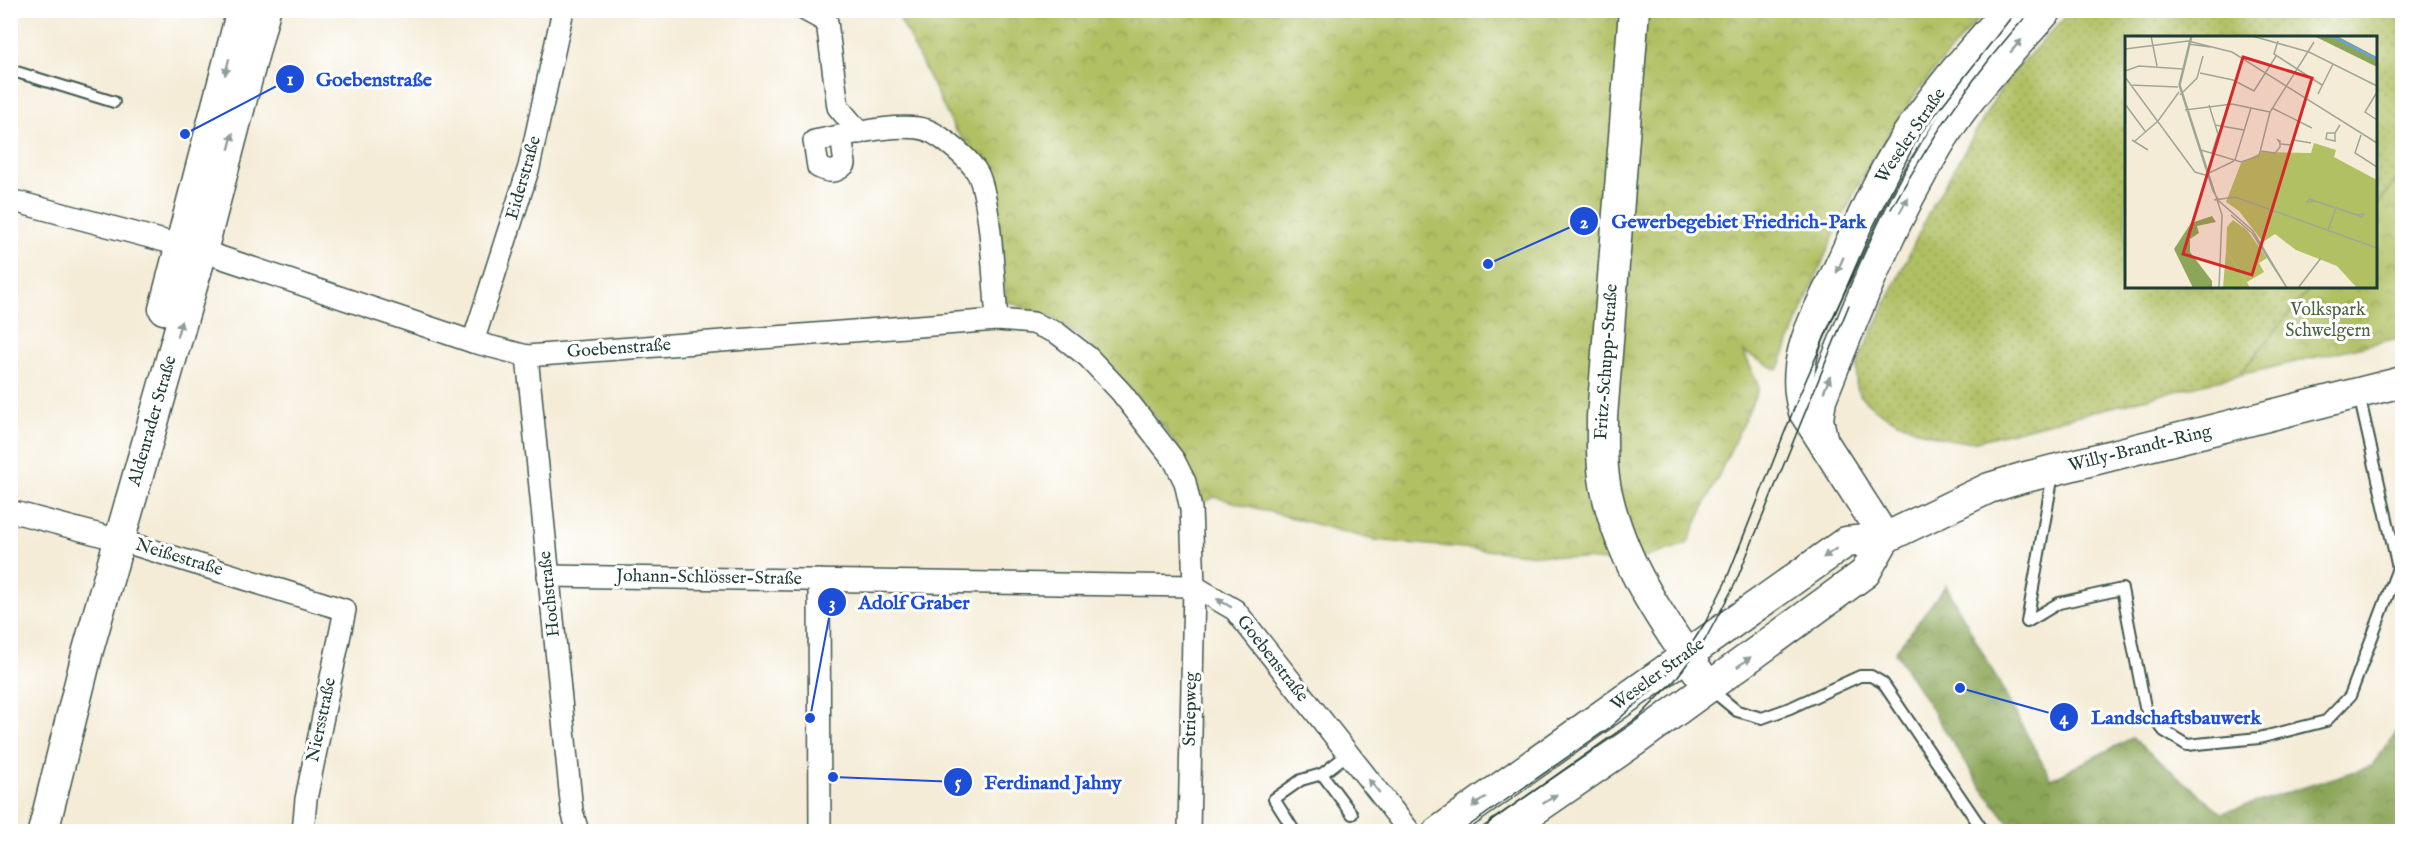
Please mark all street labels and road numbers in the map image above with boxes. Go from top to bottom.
street label: Weseler Straße [1871,84,1951,188]
street label: Eiderstraße [501,133,547,223]
street label: Fritz-Schupp-Straße [1590,283,1624,441]
street label: Goebenstraße [566,334,672,364]
street label: Aldenrader Straße [123,353,183,490]
street label: Willy-Brandt-Ring [2066,420,2214,478]
street label: Neißestraße [133,534,225,582]
street label: Hochstraße [534,550,566,638]
street label: Johann-Schlösser-Straße [614,565,802,591]
street label: Goebenstraße [1231,611,1313,707]
street label: Weseler Straße [1607,633,1709,717]
street label: Striepweg [1179,671,1203,746]
street label: Niersstraße [302,676,342,764]

